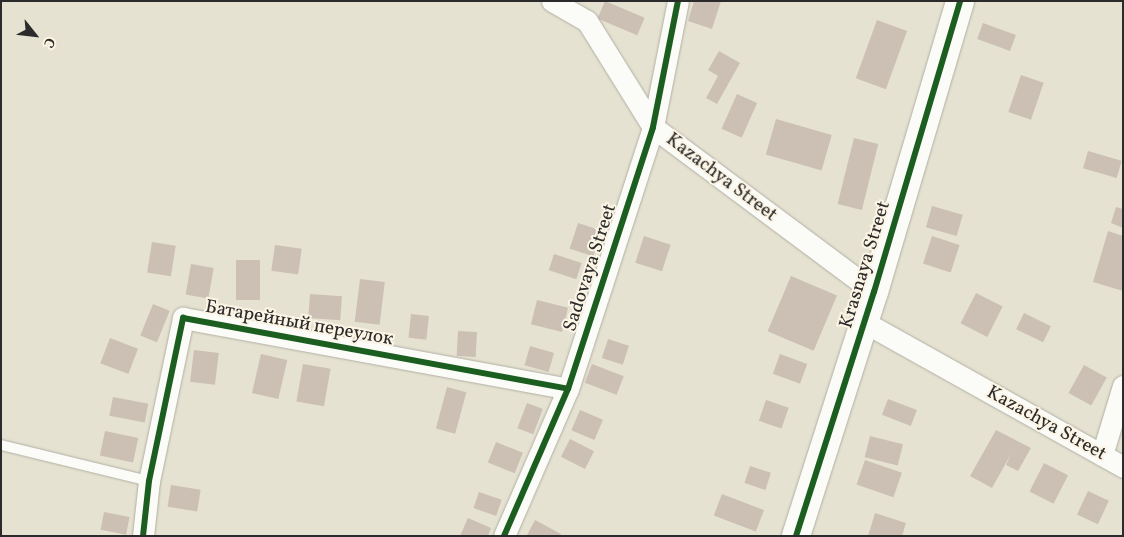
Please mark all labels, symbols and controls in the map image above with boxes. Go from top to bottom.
north arrow [10,10,60,60]
text: С [38,34,59,51]
street label: Kazachya Street [661,129,781,227]
street label: Krasnaya Street [836,199,896,331]
street label: Sadovaya Street [560,201,622,335]
street label: Батарейный переулок [203,296,395,352]
street label: Kazachya Street [982,382,1110,466]

